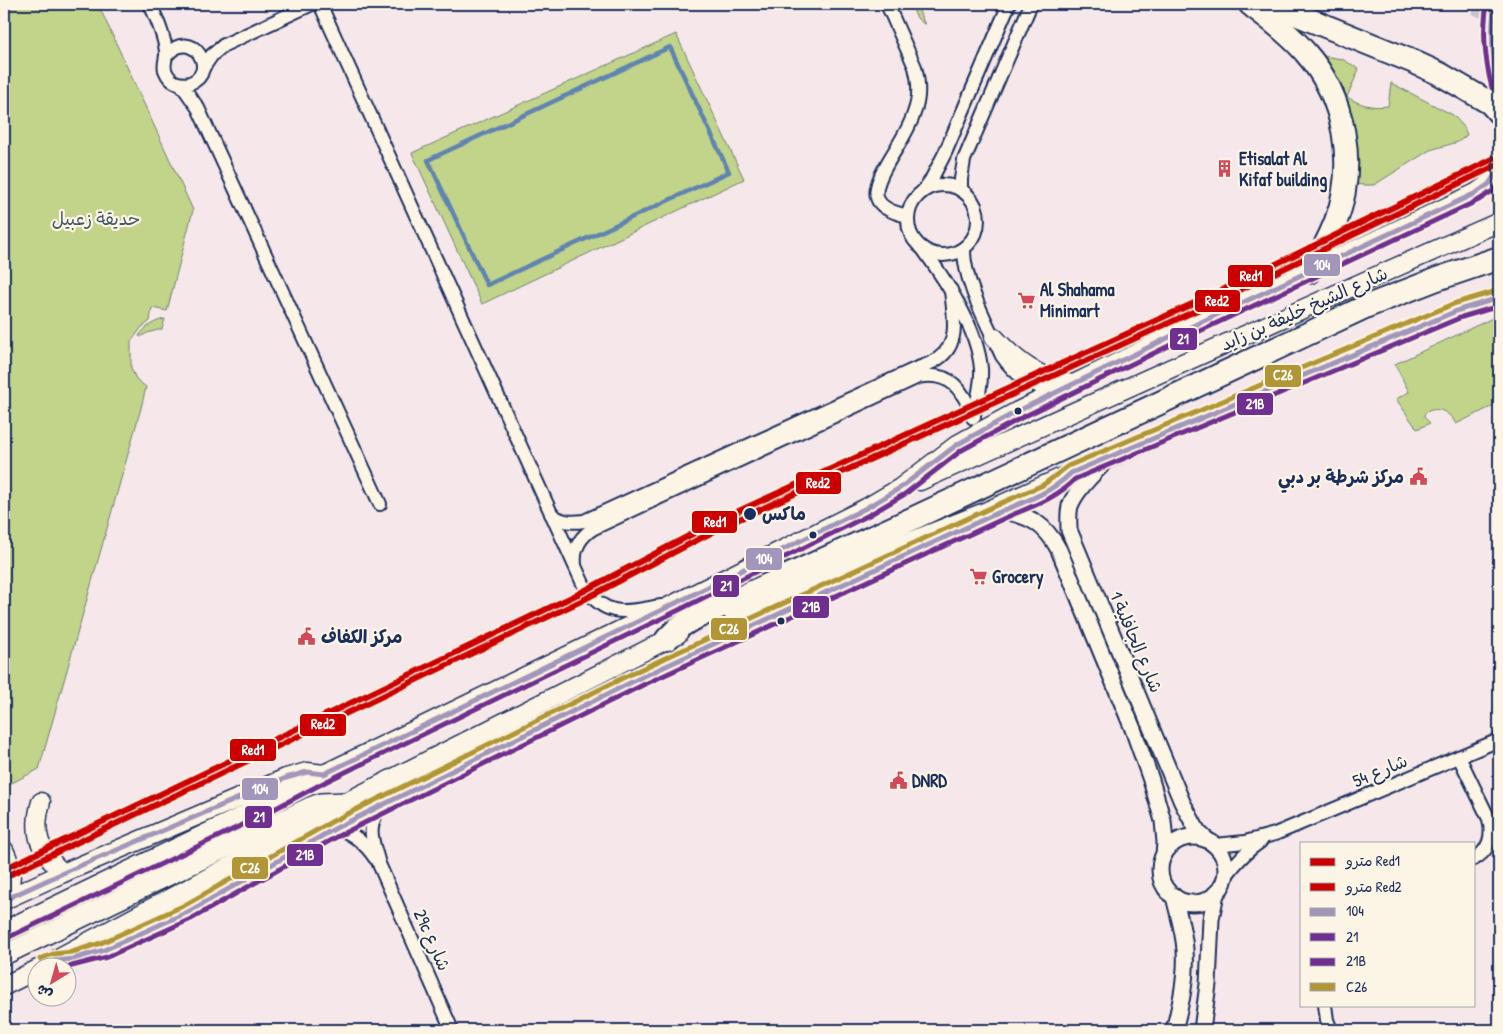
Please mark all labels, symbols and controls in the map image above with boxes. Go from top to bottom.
place label: Etisalat Al Kifaf building [1239,146,1327,193]
building icon: Etisalat Al Kifaf building [1215,159,1235,179]
park label: حديقة زعبيل [52,206,140,231]
line badge: 104 [1303,253,1341,277]
text: 104 [1314,255,1331,274]
street label: شارع الشيخ خليفة بن زايد [1216,260,1391,357]
line badge: Red1 [1227,264,1274,288]
text: Red1 [1240,266,1262,285]
place label: Al Shahama Minimart [1040,277,1115,323]
line badge: Red2 [1194,289,1241,313]
supermarket icon: Al Shahama Minimart [1016,290,1036,310]
text: Red2 [1205,291,1229,310]
line badge: 21 [1169,327,1198,351]
text: 21 [1177,329,1189,348]
line badge: C26 [1264,364,1302,388]
text: C26 [1273,365,1293,384]
line badge: 21B [1236,392,1274,416]
text: 21B [1246,394,1264,413]
unlabelled marker [1013,406,1023,416]
place label: مركز شرطة بر دبي [1278,464,1404,493]
public building icon: مركز شرطة بر دبي [1408,467,1428,487]
line badge: Red2 [795,471,842,495]
text: Red2 [806,473,830,492]
place label: ماكس [762,501,806,526]
marker: ماكس [742,506,758,522]
line badge: Red1 [691,510,738,534]
text: Red1 [704,512,726,531]
unlabelled marker [808,530,818,540]
line badge: 104 [745,547,783,571]
text: 104 [756,549,773,568]
place label: Grocery [992,564,1044,590]
supermarket icon: Grocery [968,567,988,587]
line badge: 21 [712,574,740,598]
text: 21 [720,576,732,595]
street label: شارع الجافلية 1 [1104,587,1169,696]
line badge: 21B [792,595,830,619]
text: 21B [802,597,820,616]
unlabelled marker [776,616,786,626]
line badge: C26 [710,617,748,641]
text: C26 [719,619,739,638]
place label: مركز الكفاف [321,624,403,649]
public building icon: مركز الكفاف [297,627,317,647]
line badge: Red2 [299,713,347,737]
text: Red2 [311,714,335,733]
line badge: Red1 [229,738,277,762]
text: Red1 [242,740,264,759]
street label: شارع 54 [1348,748,1411,793]
place label: DNRD [912,768,947,793]
public building icon: DNRD [888,771,908,791]
line badge: 104 [241,777,279,801]
text: 104 [252,779,269,798]
line badge: 21 [244,805,273,829]
text: 21 [253,807,265,826]
legend [1300,842,1476,1006]
line badge: 21B [286,843,324,867]
text: 21B [296,845,314,864]
text: مترو Red1 [1345,850,1400,871]
line badge: C26 [231,856,269,880]
text: C26 [240,858,260,877]
text: مترو Red2 [1345,876,1402,897]
text: 104 [1346,900,1364,921]
street label: 29c شارع [408,905,457,975]
text: 21 [1346,926,1358,947]
text: 21B [1346,950,1366,971]
north arrow [28,956,78,1006]
text: C26 [1346,976,1367,997]
text: ش [32,981,56,1005]

